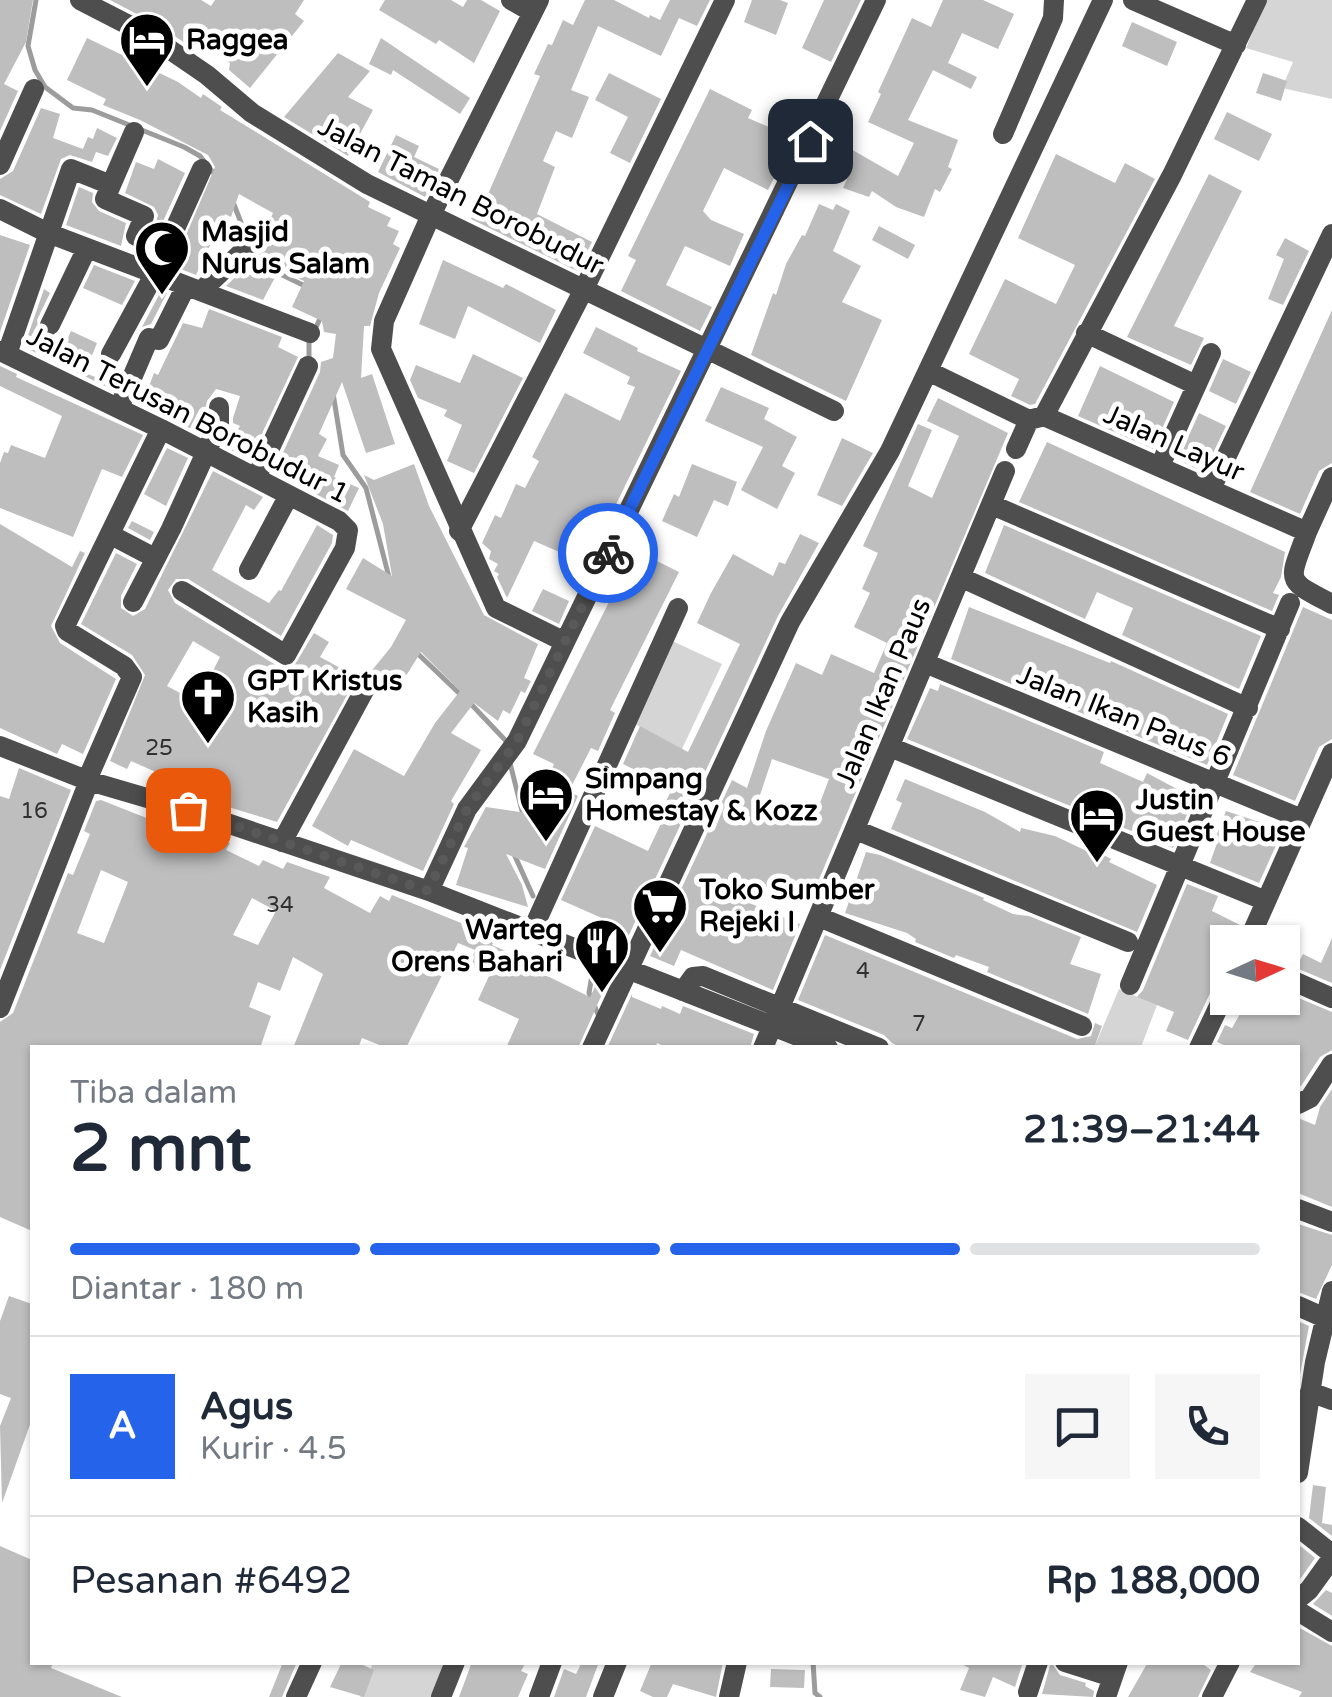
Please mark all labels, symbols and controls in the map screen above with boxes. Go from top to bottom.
hotel icon: Raggea [117,10,177,89]
place label: Raggea [186,23,289,57]
pin [768,99,853,184]
street label: Jalan Taman Borobudur [313,109,610,283]
icon: home [783,114,838,169]
place label: Masjid Nurus Salam [201,215,370,281]
mosque icon: Masjid Nurus Salam [132,218,192,297]
street label: Jalan Terusan Borobudur 1 [21,319,355,511]
street label: Jalan Layur [1098,397,1250,489]
courier [558,503,658,603]
icon: bike [581,526,636,581]
street label: Jalan Ikan Paus [828,593,938,793]
street label: Jalan Ikan Paus 6 [1012,658,1236,774]
place label: GPT Kristus Kasih [247,664,402,730]
church icon: GPT Kristus Kasih [178,667,238,746]
house number: 25 [145,735,173,761]
place label: Simpang Homestay & Kozz [585,762,818,828]
hotel icon: Simpang Homestay & Kozz [516,765,576,844]
pin [146,768,231,853]
icon: bag [161,783,216,838]
place label: Justin Guest House [1135,783,1306,849]
hotel icon: Justin Guest House [1067,786,1127,865]
house number: 16 [20,798,48,824]
place label: Toko Sumber Rejeki I [698,873,876,939]
supermarket icon: Toko Sumber Rejeki I [630,876,690,955]
house number: 34 [266,892,294,918]
place label: Warteg Orens Bahari [391,913,563,979]
restaurant icon: Warteg Orens Bahari [572,916,632,995]
north arrow [1210,925,1300,1015]
map controls [1210,925,1300,1015]
house number: 4 [856,958,870,984]
house number: 7 [912,1011,926,1037]
text: Tiba dalam [70,1074,237,1112]
text: 21:39–21:44 [1023,1107,1260,1153]
text: 2 mnt [70,1110,251,1189]
text: Diantar · 180 m [70,1270,304,1308]
button: chat [1025,1374,1130,1479]
button: phone [1155,1374,1260,1479]
text: Agus [200,1384,293,1430]
text: A [108,1403,137,1449]
text: Kurir · 4.5 [200,1430,347,1468]
text: Pesanan #6492 [70,1558,352,1604]
text: Rp 188,000 [1046,1558,1260,1604]

